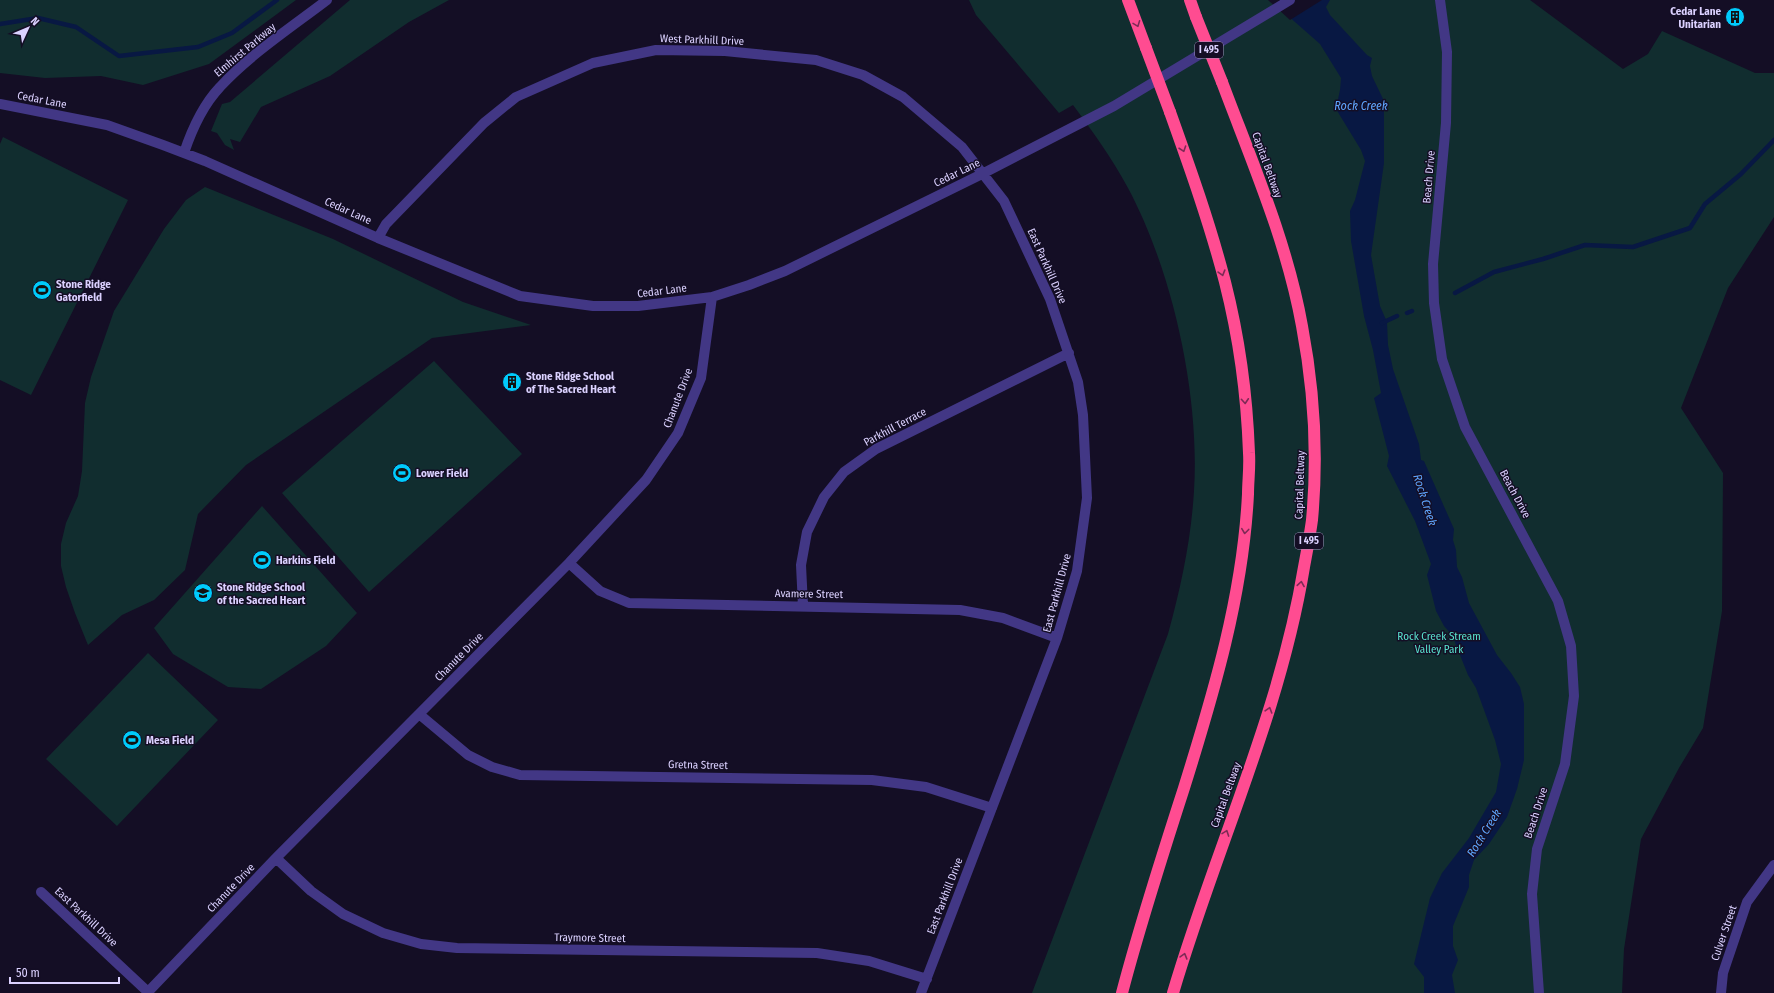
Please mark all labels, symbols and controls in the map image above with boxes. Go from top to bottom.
place label: Cedar Lane Unitarian [1670,5,1721,31]
building icon: Cedar Lane Unitarian [1724,6,1746,28]
north arrow [8,8,48,48]
text: N [28,15,42,28]
street label: Elmhirst Parkway [212,20,278,80]
one-way arrow [1132,20,1140,27]
street label: West Parkhill Drive [660,32,744,48]
road number: I 495 [1195,42,1223,58]
street label: Cedar Lane [16,89,68,111]
water label: Rock Creek [1334,99,1388,113]
street label: Capital Beltway [1249,130,1285,200]
one-way arrow [1178,145,1187,152]
street label: Beach Drive [1420,150,1438,204]
street label: Cedar Lane [932,156,982,190]
street label: Cedar Lane [323,195,373,227]
street label: East Parkhill Drive [1025,226,1069,306]
one-way arrow [1217,269,1226,276]
place label: Stone Ridge Gatorfield [56,278,111,304]
sports icon: Stone Ridge Gatorfield [31,279,53,301]
street label: Cedar Lane [636,282,688,300]
street label: Chanute Drive [661,366,695,430]
place label: Stone Ridge School of The Sacred Heart [526,370,616,396]
building icon: Stone Ridge School of The Sacred Heart [501,371,523,393]
one-way arrow [1241,398,1250,404]
street label: Parkhill Terrace [861,405,929,449]
street label: Capital Beltway [1292,450,1308,520]
sports icon: Lower Field [391,462,413,484]
place label: Lower Field [416,467,468,480]
street label: Beach Drive [1497,467,1533,521]
water label: Rock Creek [1410,472,1440,528]
one-way arrow [1241,527,1250,534]
road number: I 495 [1295,533,1323,549]
sports icon: Harkins Field [251,549,273,571]
street label: East Parkhill Drive [1040,552,1074,634]
place label: Harkins Field [276,554,335,567]
place label: Stone Ridge School of the Sacred Heart [217,581,306,607]
one-way arrow [1297,581,1305,587]
school or university icon: Stone Ridge School of the Sacred Heart [192,582,214,604]
street label: Avamere Street [775,587,844,601]
street label: Chanute Drive [432,630,486,684]
park label: Rock Creek Stream Valley Park [1397,630,1481,656]
one-way arrow [1264,707,1273,714]
sports icon: Mesa Field [121,729,143,751]
place label: Mesa Field [146,734,194,747]
street label: Gretna Street [668,758,728,772]
street label: Capital Beltway [1208,760,1244,830]
street label: Beach Drive [1522,786,1550,840]
water label: Rock Creek [1464,807,1504,859]
one-way arrow [1222,830,1230,837]
street label: East Parkhill Drive [924,856,966,936]
street label: Chanute Drive [204,861,258,915]
street label: East Parkhill Drive [52,885,120,949]
street label: Culver Street [1708,903,1740,962]
street label: Traymore Street [554,931,626,945]
one-way arrow [1179,952,1188,959]
scale bar [10,959,119,985]
text: 50 m [16,966,40,980]

